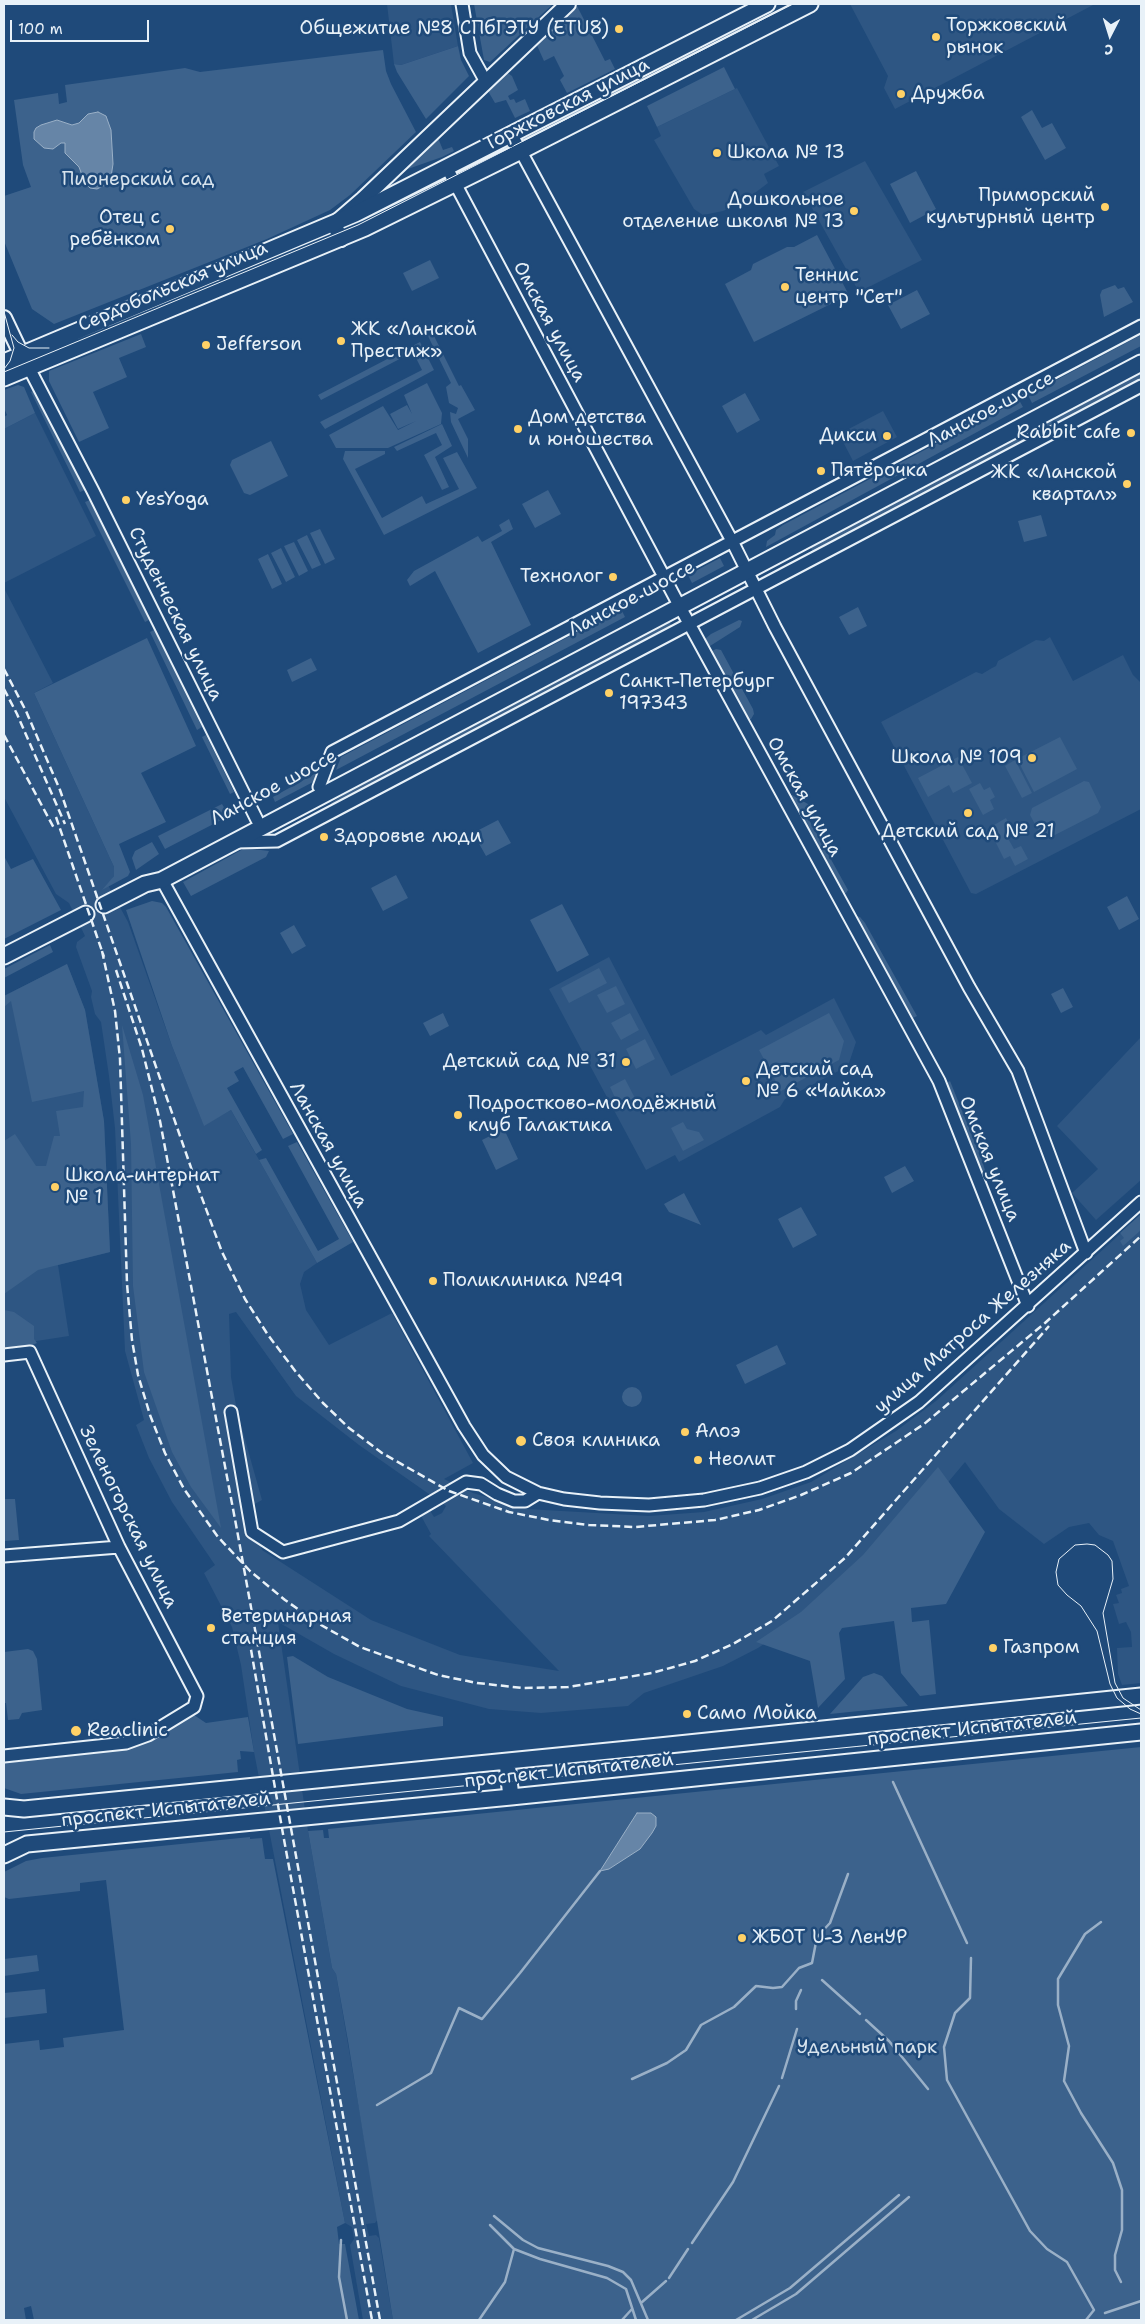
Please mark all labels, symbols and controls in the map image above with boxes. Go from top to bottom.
scale bar [12,10,151,42]
north arrow [1085,10,1135,60]
place label: Торжковский рынок [946,15,1067,59]
place label: Общежитие №8 СПбГЭТУ (ETU8) [299,18,609,40]
text: 100 m [18,19,63,39]
marker: Общежитие №8 СПбГЭТУ (ETU8) [613,23,625,35]
marker: Торжковский рынок [930,31,942,43]
text: С [1104,41,1114,59]
street label: Торжковская улица [481,53,653,157]
place label: Дружба [911,83,984,105]
marker: Дружба [895,88,907,100]
place label: Школа № 13 [727,142,845,164]
marker: Школа № 13 [711,147,723,159]
park label: Пионерский сад [62,169,214,191]
place label: Приморский культурный центр [926,185,1095,229]
place label: Дошкольное отделение школы № 13 [622,189,844,233]
marker: Приморский культурный центр [1099,201,1111,213]
marker: Дошкольное отделение школы № 13 [848,205,860,217]
place label: Отец с ребёнком [69,207,160,251]
marker: Отец с ребёнком [164,223,176,235]
street label: Сердобольская улица [75,237,271,337]
street label: Омская улица [508,258,590,386]
place label: Теннис центр "Сет" [795,265,903,309]
marker: Теннис центр "Сет" [779,281,791,293]
place label: ЖК «Ланской Престиж» [351,319,477,363]
place label: Jefferson [216,334,302,356]
marker: ЖК «Ланской Престиж» [335,335,347,347]
marker: Jefferson [200,339,212,351]
street label: Ланское шоссе [924,367,1058,453]
place label: Дом детства и юношества [528,407,653,451]
place label: Rabbit cafe [1017,422,1121,444]
marker: Дом детства и юношества [512,423,524,435]
place label: Дикси [819,425,877,447]
marker: Rabbit cafe [1125,427,1137,439]
marker: Дикси [881,430,893,442]
place label: Пятёрочка [831,460,927,482]
place label: ЖК «Ланской квартал» [991,462,1117,506]
marker: Пятёрочка [815,465,827,477]
marker: ЖК «Ланской квартал» [1121,478,1133,490]
place label: YesYoga [136,489,209,511]
marker: YesYoga [120,494,132,506]
street label: Студенческая улица [123,523,227,705]
street label: Ланское шоссе [565,556,699,642]
place label: Технолог [520,566,603,588]
marker: Технолог [607,571,619,583]
place label: Санкт-Петербург 197343 [619,671,774,715]
marker: Санкт-Петербург 197343 [603,687,615,699]
street label: Омская улица [762,733,846,861]
street label: Ланское шоссе [207,745,341,831]
place label: Школа № 109 [891,747,1022,769]
marker: Школа № 109 [1026,752,1038,764]
marker: Детский сад № 21 [962,807,974,819]
place label: Детский сад № 21 [881,821,1055,843]
place label: Здоровые люди [334,826,482,848]
marker: Здоровые люди [318,831,330,843]
place label: Детский сад № 31 [443,1051,616,1073]
marker: Детский сад № 31 [620,1056,632,1068]
place label: Детский сад № 6 «Чайка» [756,1059,886,1103]
marker: Детский сад № 6 «Чайка» [740,1075,752,1087]
street label: Ланская улица [284,1078,372,1212]
place label: Подростково-молодёжный клуб Галактика [468,1093,716,1137]
street label: Омская улица [953,1093,1025,1225]
marker: Подростково-молодёжный клуб Галактика [452,1109,464,1121]
place label: Школа-интернат № 1 [65,1165,220,1209]
marker: Школа-интернат № 1 [49,1181,61,1193]
street label: улица Матроса Железняка [870,1235,1076,1419]
place label: Поликлиника №49 [443,1270,623,1292]
marker: Поликлиника №49 [427,1275,439,1287]
place label: Алоэ [695,1421,740,1443]
street label: Зеленогорская улица [74,1422,182,1612]
marker: Алоэ [679,1426,691,1438]
place label: Своя клиника [532,1430,660,1452]
marker: Своя клиника [514,1434,528,1448]
place label: Неолит [708,1449,775,1471]
marker: Неолит [692,1454,704,1466]
place label: Ветеринарная станция [221,1606,352,1650]
marker: Ветеринарная станция [205,1622,217,1634]
place label: Газпром [1003,1637,1080,1659]
marker: Газпром [987,1642,999,1654]
place label: Само Мойка [697,1703,817,1725]
street label: проспект Испытателей [866,1707,1078,1751]
marker: Само Мойка [681,1708,693,1720]
place label: Reaclinic [87,1720,168,1742]
marker: Reaclinic [69,1724,83,1738]
street label: проспект Испытателей [463,1749,675,1793]
street label: проспект Испытателей [60,1788,272,1832]
place label: ЖБОТ U-3 ЛенУР [752,1927,907,1949]
marker: ЖБОТ U-3 ЛенУР [736,1932,748,1944]
park label: Удельный парк [797,2037,937,2059]

